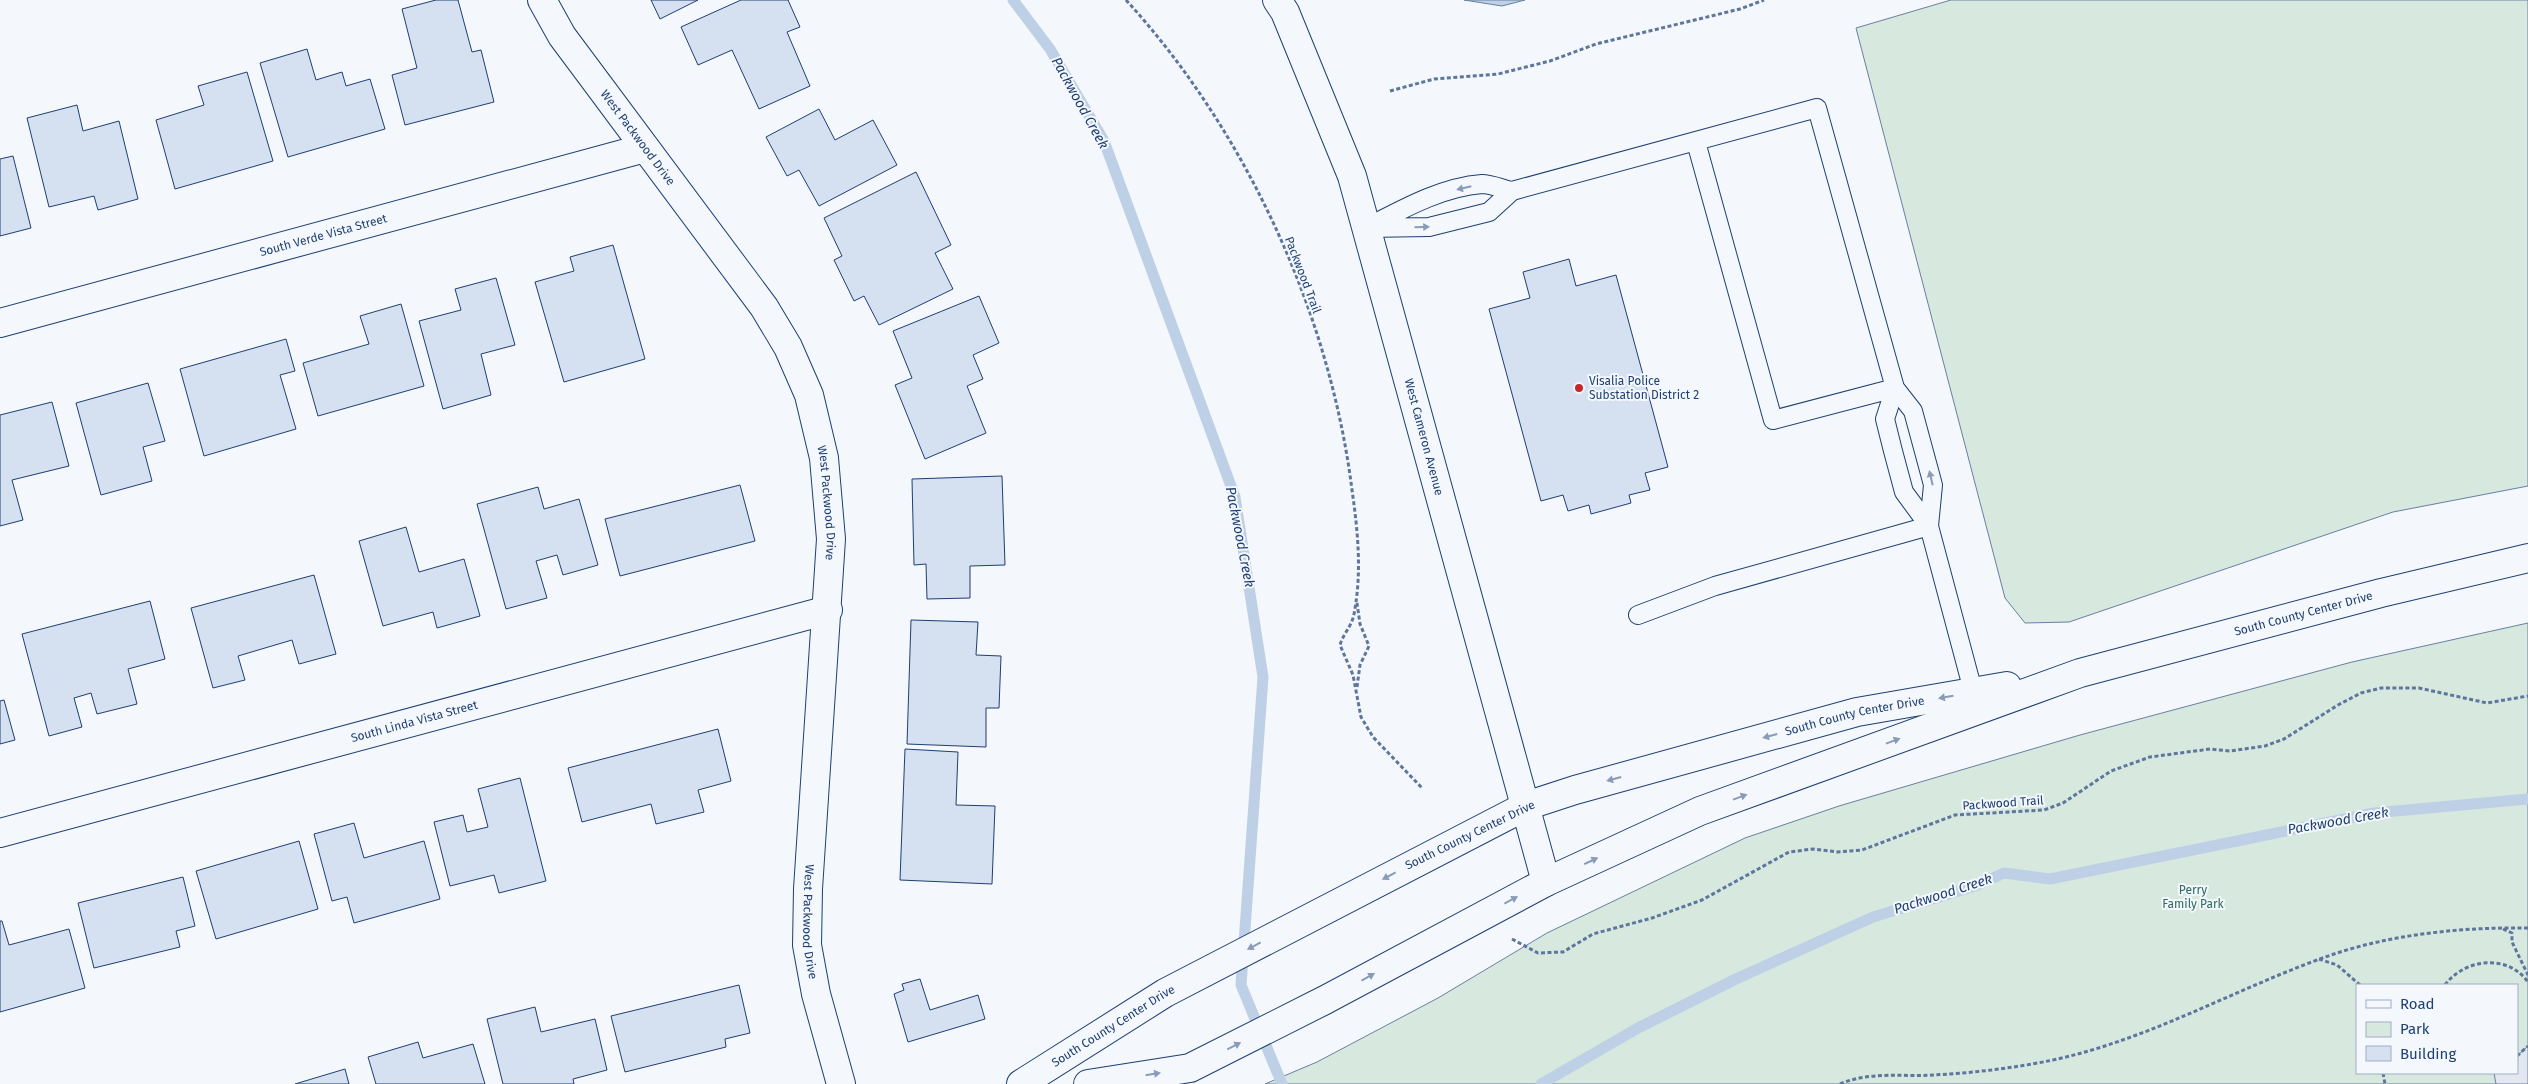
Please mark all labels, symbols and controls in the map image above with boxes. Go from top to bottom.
water label: Packwood Creek [1048,54,1112,152]
street label: West Packwood Drive [598,87,678,188]
one-way arrow [1457,184,1472,192]
street label: South Verde Vista Street [258,211,389,259]
one-way arrow [1414,223,1430,231]
street label: Packwood Trail [1282,235,1324,316]
place label: Visalia Police Substation District 2 [1589,374,1699,402]
street label: West Cameron Avenue [1402,377,1446,497]
marker: Visalia Police Substation District 2 [1573,382,1585,394]
street label: West Packwood Drive [814,444,838,561]
one-way arrow [1927,470,1935,485]
water label: Packwood Creek [1222,485,1258,589]
street label: South County Center Drive [2233,589,2374,639]
street label: South County Center Drive [1783,693,1925,739]
one-way arrow [1937,693,1953,701]
street label: South Linda Vista Street [349,698,480,745]
one-way arrow [1763,733,1778,741]
one-way arrow [1885,737,1900,744]
one-way arrow [1606,776,1621,784]
one-way arrow [1733,793,1748,801]
street label: Packwood Trail [1962,793,2044,813]
street label: South County Center Drive [1403,797,1537,873]
water label: Packwood Creek [2286,804,2390,838]
one-way arrow [1584,857,1598,865]
street label: West Packwood Drive [800,864,820,980]
water label: Packwood Creek [1892,870,1995,918]
one-way arrow [1381,872,1396,880]
park label: Perry Family Park [2162,883,2225,911]
one-way arrow [1504,896,1518,904]
one-way arrow [1247,942,1261,950]
one-way arrow [1361,973,1375,981]
street label: South County Center Drive [1049,982,1177,1070]
legend [2356,984,2518,1074]
text: Road [2400,995,2435,1013]
text: Park [2400,1020,2430,1038]
one-way arrow [1227,1042,1241,1050]
text: Building [2400,1045,2456,1063]
one-way arrow [1145,1070,1161,1078]

